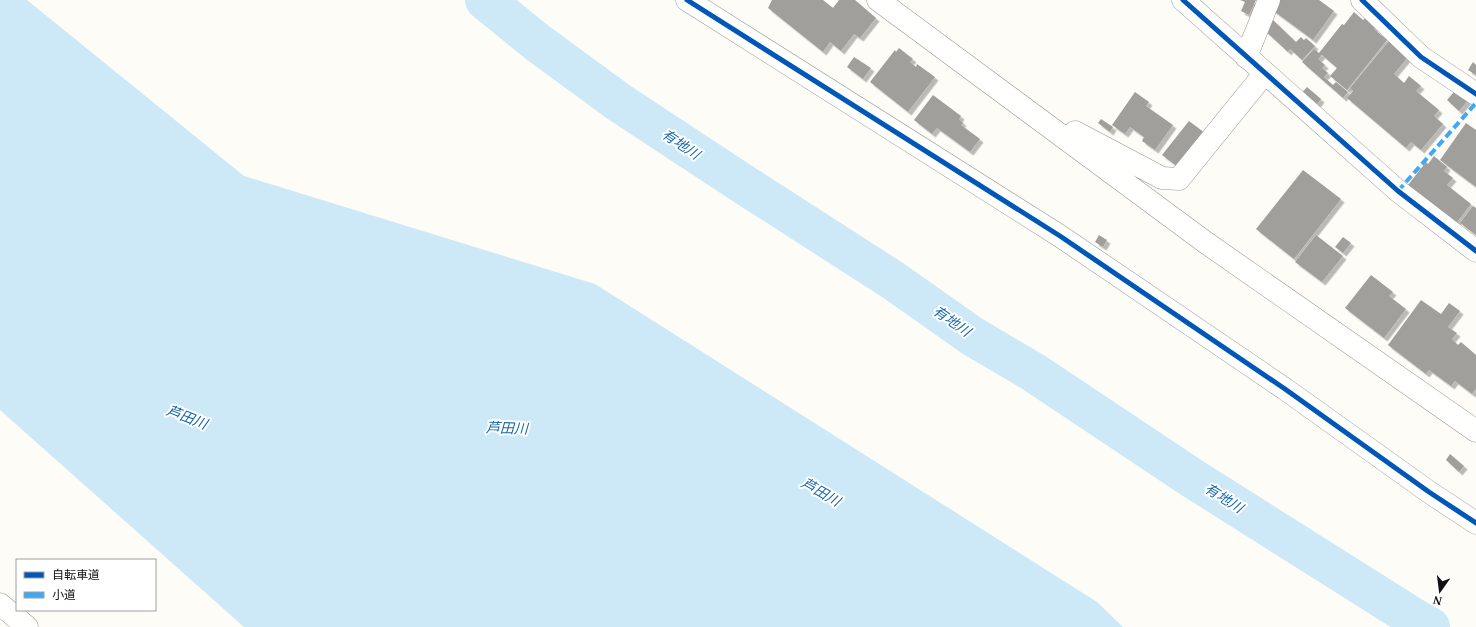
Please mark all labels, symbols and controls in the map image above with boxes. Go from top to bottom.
water label: 有地川 [659,124,706,164]
water label: 有地川 [930,301,977,342]
water label: 芦田川 [164,400,212,434]
water label: 芦田川 [486,417,530,438]
water label: 芦田川 [798,473,846,511]
water label: 有地川 [1201,478,1249,518]
legend [16,559,156,611]
text: 自転車道 [52,566,100,583]
north arrow [1420,571,1460,611]
text: 小道 [52,586,76,603]
text: N [1431,593,1443,610]

